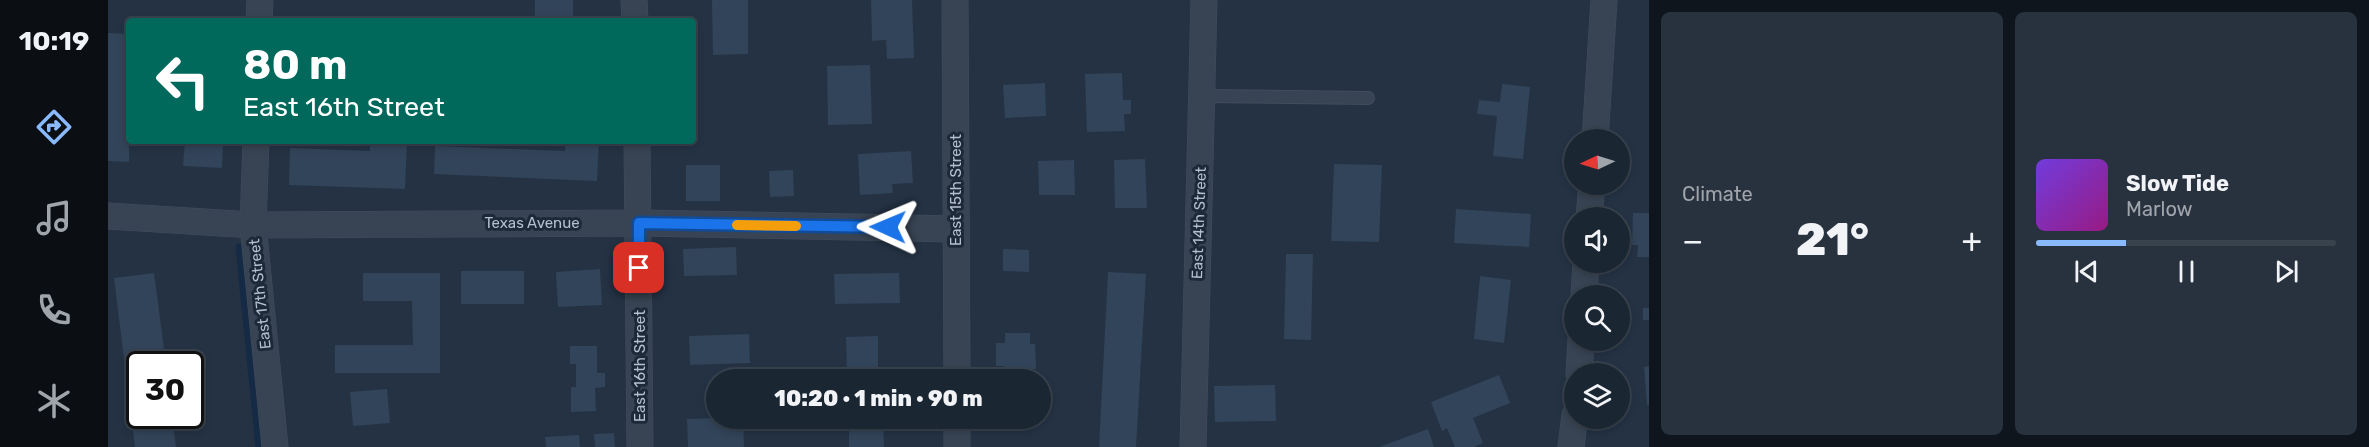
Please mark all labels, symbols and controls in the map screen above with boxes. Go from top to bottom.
text: 10:19 [19,25,89,57]
text: 80 m [243,40,347,90]
icon: left [144,42,222,120]
text: East 16th Street [243,91,445,123]
icon: directions [33,106,75,148]
north arrow [1564,129,1630,195]
map controls [1564,129,1630,429]
street label: East 15th Street [947,134,965,246]
street label: East 14th Street [1188,166,1210,279]
text: Slow Tide [2126,170,2229,197]
text: Climate [1682,182,1753,206]
position arrow [856,195,920,259]
icon: music [33,197,75,239]
text: Marlow [2126,197,2193,221]
button: sound [1564,207,1630,273]
text: 21° [1796,213,1869,266]
street label: Texas Avenue [484,214,580,232]
text: − [1682,221,1703,260]
text: + [1961,221,1982,260]
street label: East 17th Street [245,238,275,350]
pin [613,242,664,293]
icon: arrive [622,251,655,284]
icon: previous [2070,255,2103,288]
icon: pause [2170,255,2203,288]
icon: next [2270,255,2303,288]
button: search [1564,285,1630,351]
icon: phone [33,289,75,331]
street label: East 16th Street [631,310,649,422]
speed limit sign: 30 [126,351,204,429]
button: layers [1564,363,1630,429]
icon: climate [33,380,75,422]
text: 10:20 · 1 min · 90 m [774,385,983,412]

